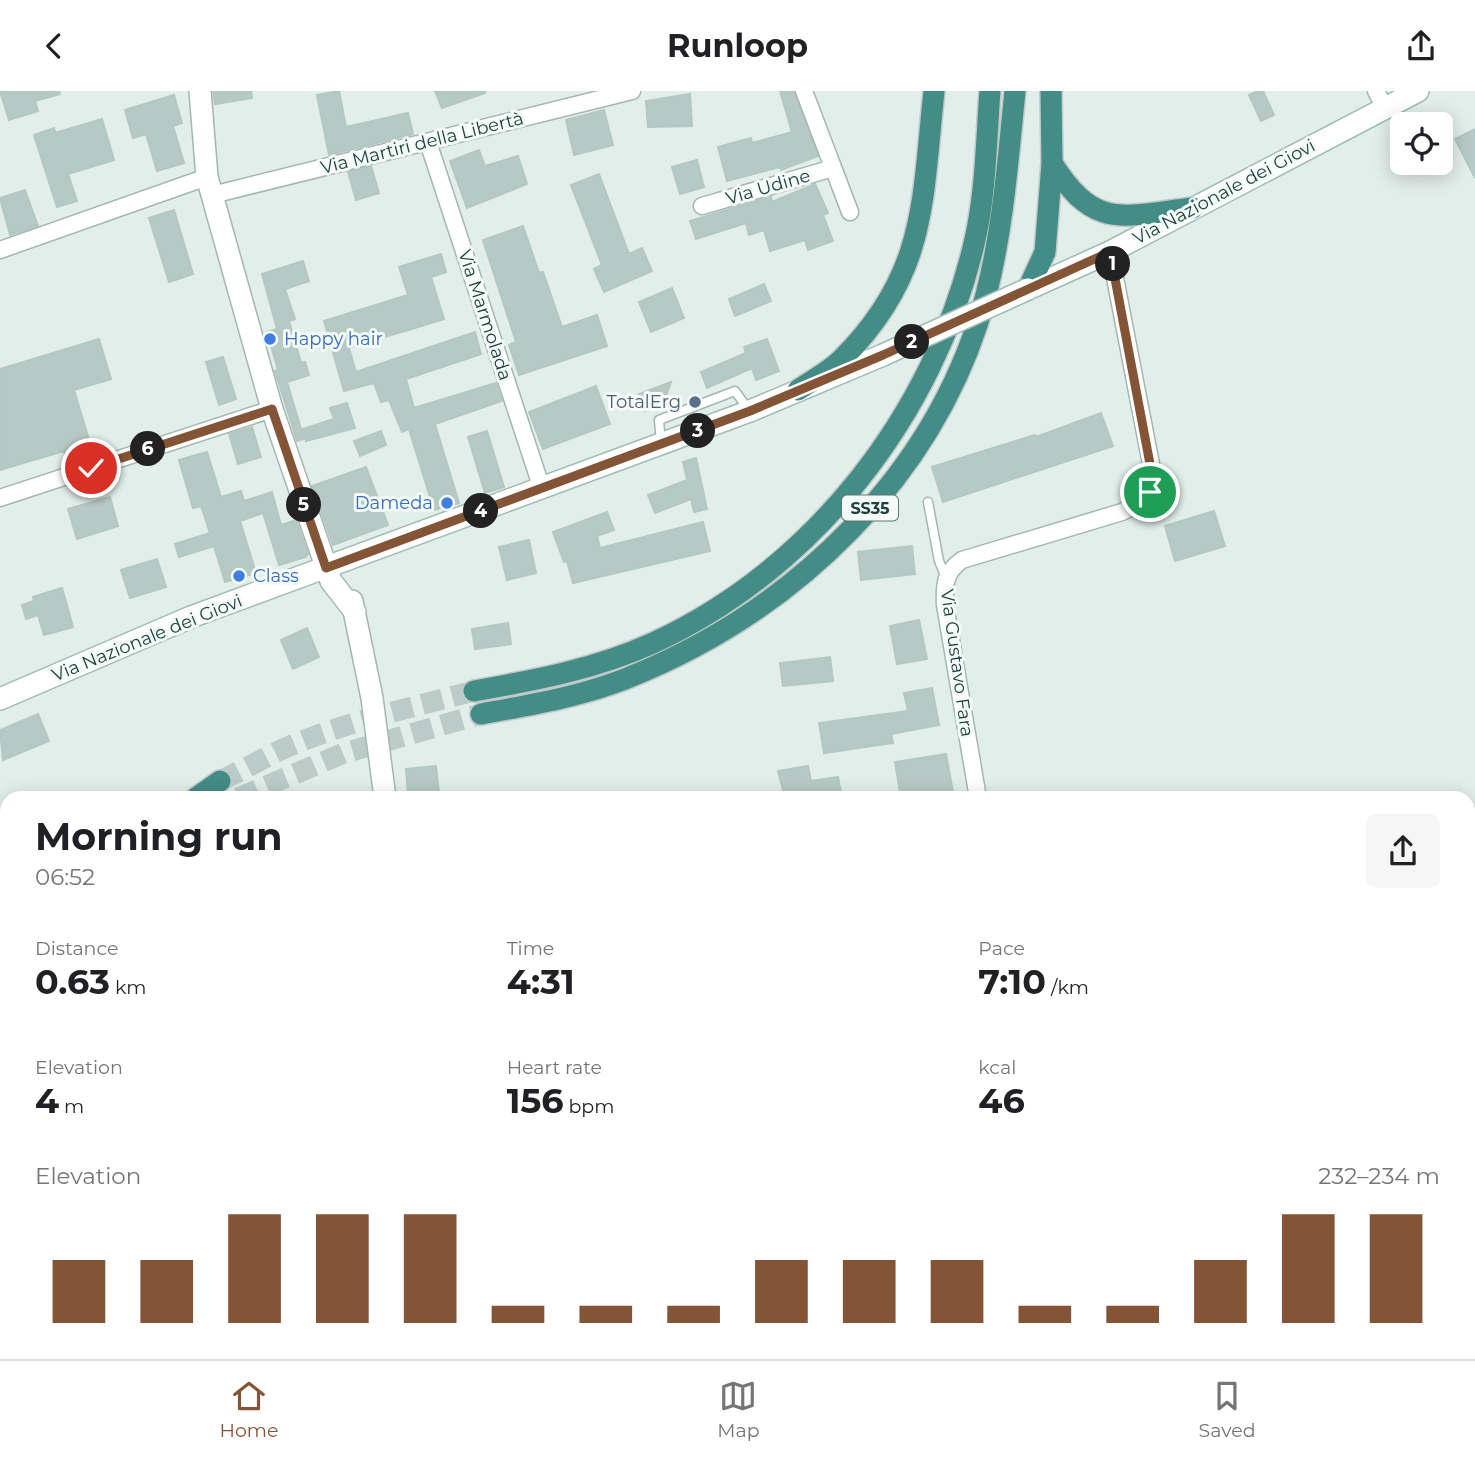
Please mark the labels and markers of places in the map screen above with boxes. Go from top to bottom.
pin: 1 [1096,247,1130,281]
pin: 2 [894,324,930,359]
place label: Happy hair [284,328,383,350]
marker: Happy hair [262,331,278,347]
place label: TotalErg [607,391,681,413]
marker: TotalErg [687,394,703,410]
pin: 3 [680,413,716,449]
pin: 6 [130,431,166,467]
pin [61,438,121,498]
pin [1120,462,1180,522]
pin: 5 [286,487,322,523]
place label: Dameda [355,492,433,514]
pin: 4 [463,493,498,529]
marker: Dameda [439,495,455,511]
place label: Class [253,565,299,587]
marker: Class [231,568,247,584]

